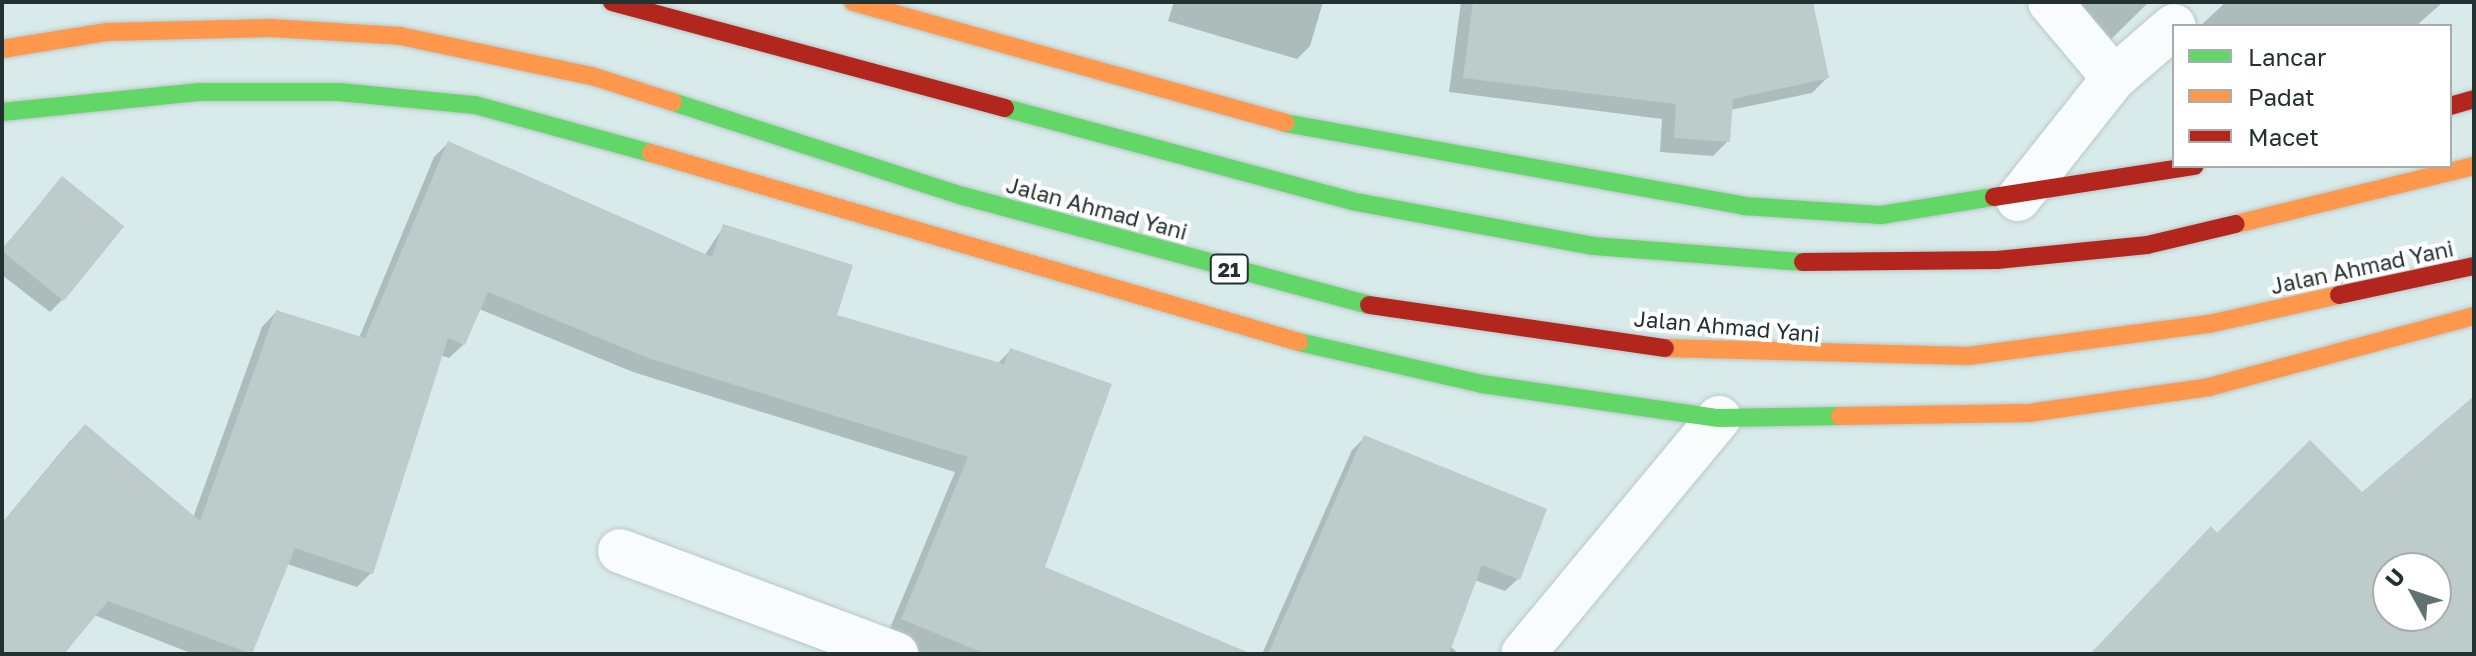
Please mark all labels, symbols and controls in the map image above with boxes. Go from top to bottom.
legend [2172,24,2452,168]
text: Lancar [2248,42,2326,71]
text: Padat [2248,82,2315,111]
text: Macet [2248,122,2319,151]
street label: Jalan Ahmad Yani [1004,171,1190,245]
street label: Jalan Ahmad Yani [2268,235,2456,299]
road number: 21 [1209,253,1249,285]
street label: Jalan Ahmad Yani [1633,305,1821,347]
north arrow [2372,552,2452,632]
text: U [2379,563,2410,592]

